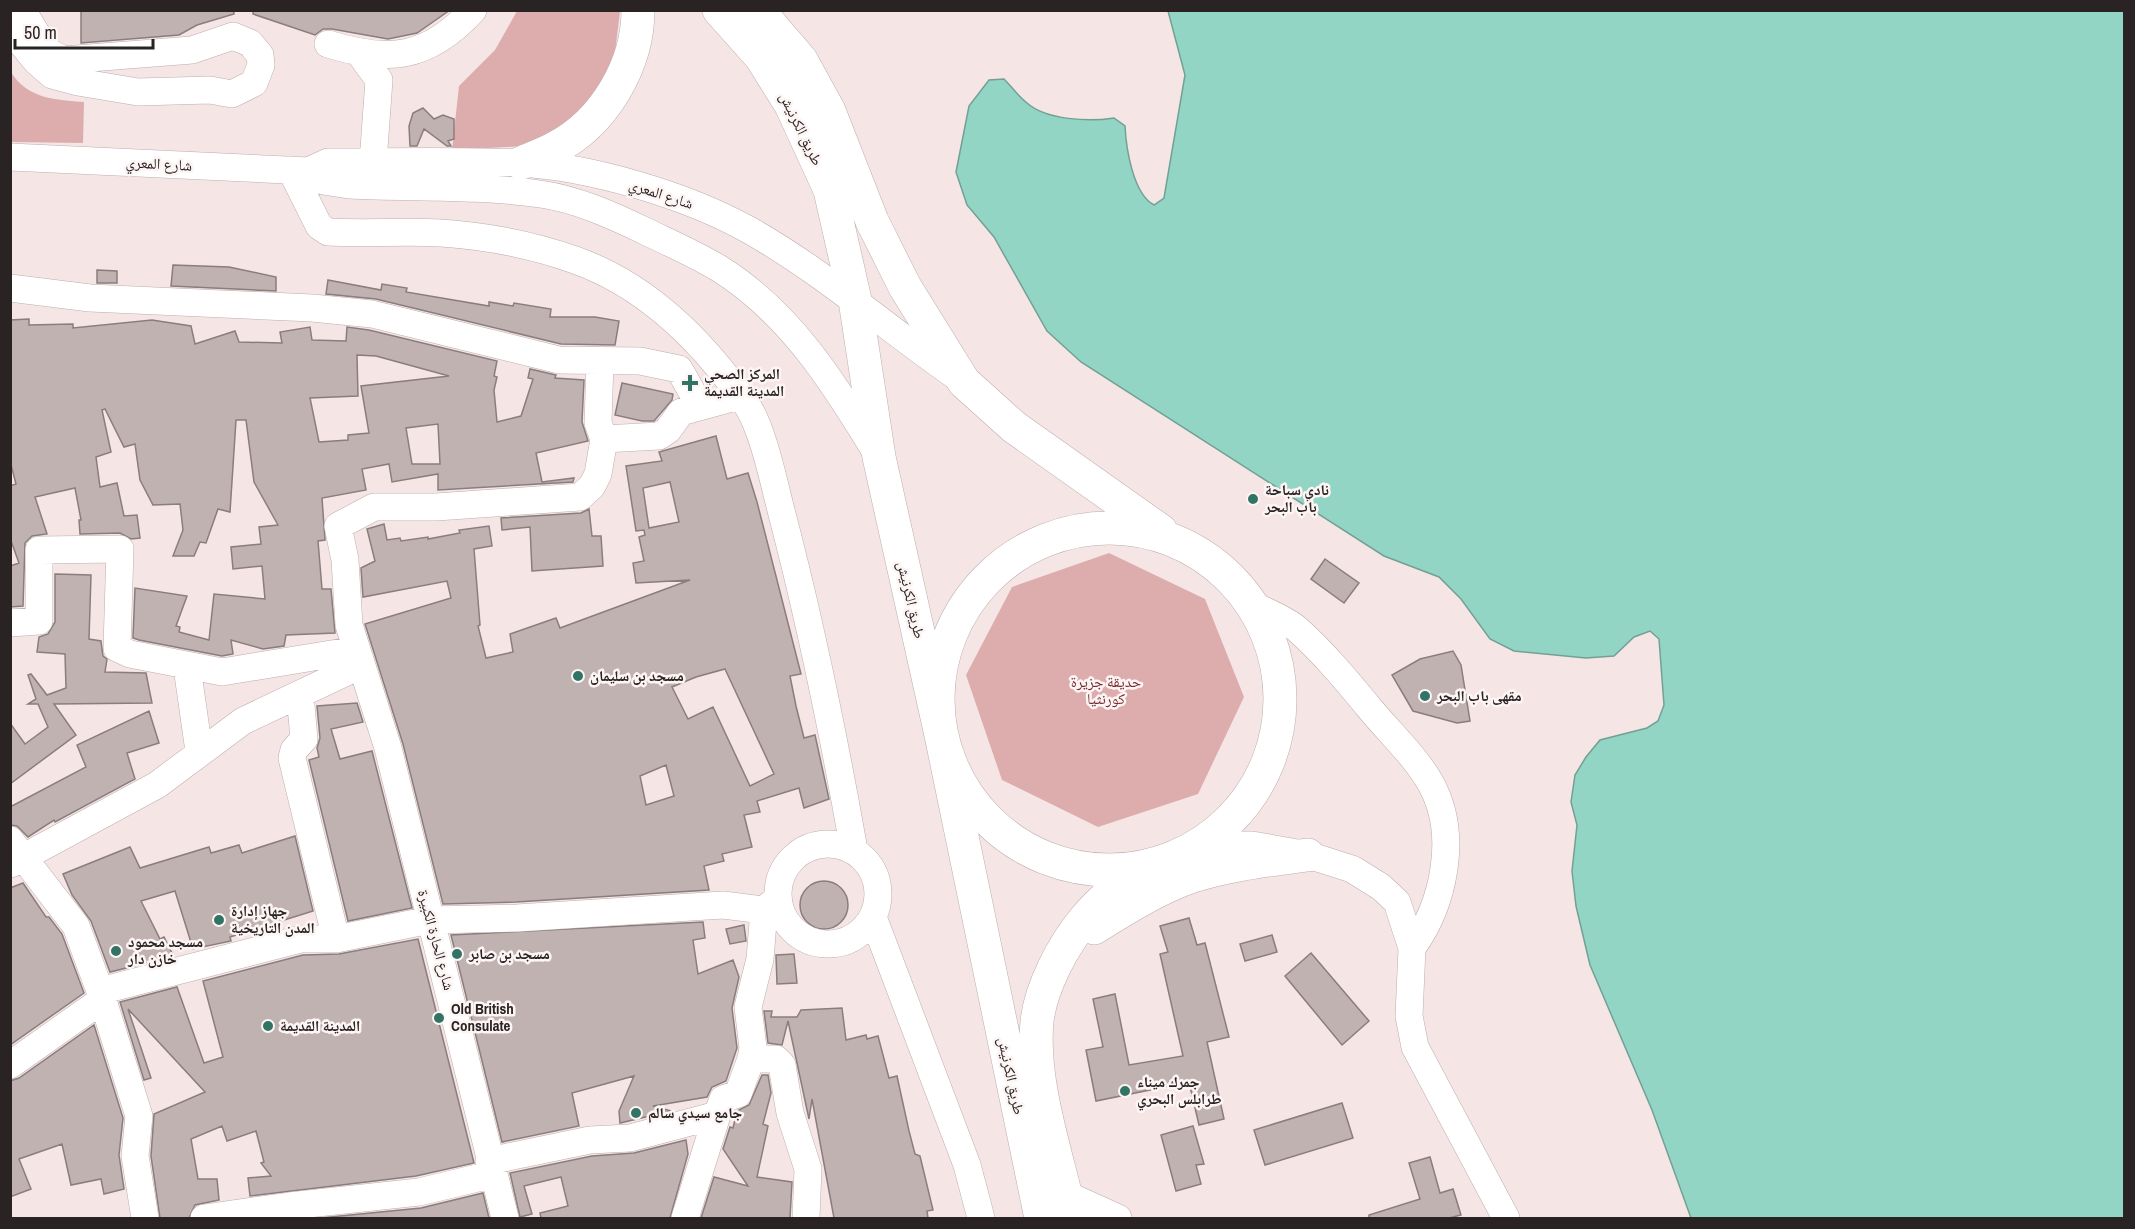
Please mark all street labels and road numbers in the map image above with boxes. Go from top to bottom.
street label: طريق الكرنيش [775,89,828,169]
street label: شارع المعري [125,151,193,178]
street label: شارع المعري [626,173,696,216]
street label: طريق الكرنيش [892,559,931,641]
street label: شارع الحارة الكبيرة [413,887,460,993]
street label: طريق الكرنيش [993,1035,1030,1117]

